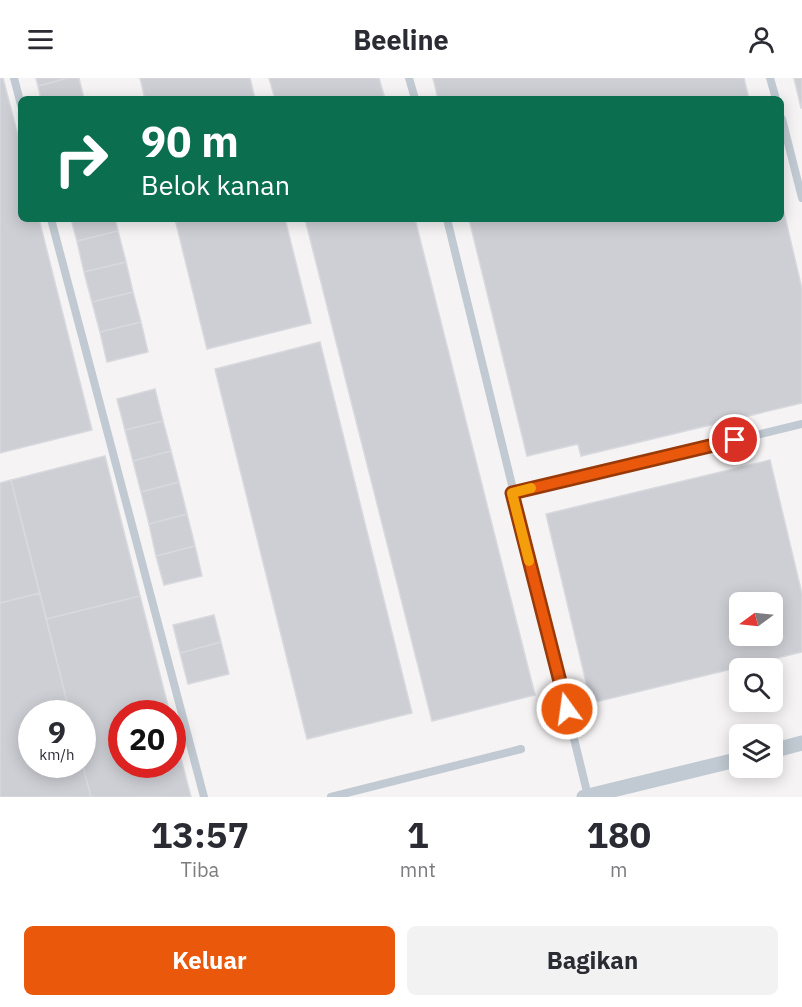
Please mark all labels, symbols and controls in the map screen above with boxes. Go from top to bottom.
text: Beeline [353,22,449,57]
icon: menu [24,23,57,56]
icon: person [745,23,778,56]
text: 90 m [141,114,239,169]
icon: right [42,120,120,198]
text: Belok kanan [141,167,290,202]
pin [709,414,760,465]
icon: arrive [718,423,751,456]
north arrow [729,592,783,646]
map controls [729,592,783,778]
button: search [729,658,783,712]
position arrow [535,677,599,741]
speed limit sign: 20 [108,700,186,778]
text: 9 [48,712,66,751]
button: layers [729,724,783,778]
text: km/h [39,745,75,764]
text: 13:57 [151,811,249,858]
text: 1 [407,811,429,858]
text: 180 [586,811,651,858]
text: Tiba [181,856,219,883]
text: mnt [400,856,436,883]
text: m [610,856,628,883]
button: Keluar [24,926,395,995]
button: Bagikan [407,926,778,995]

